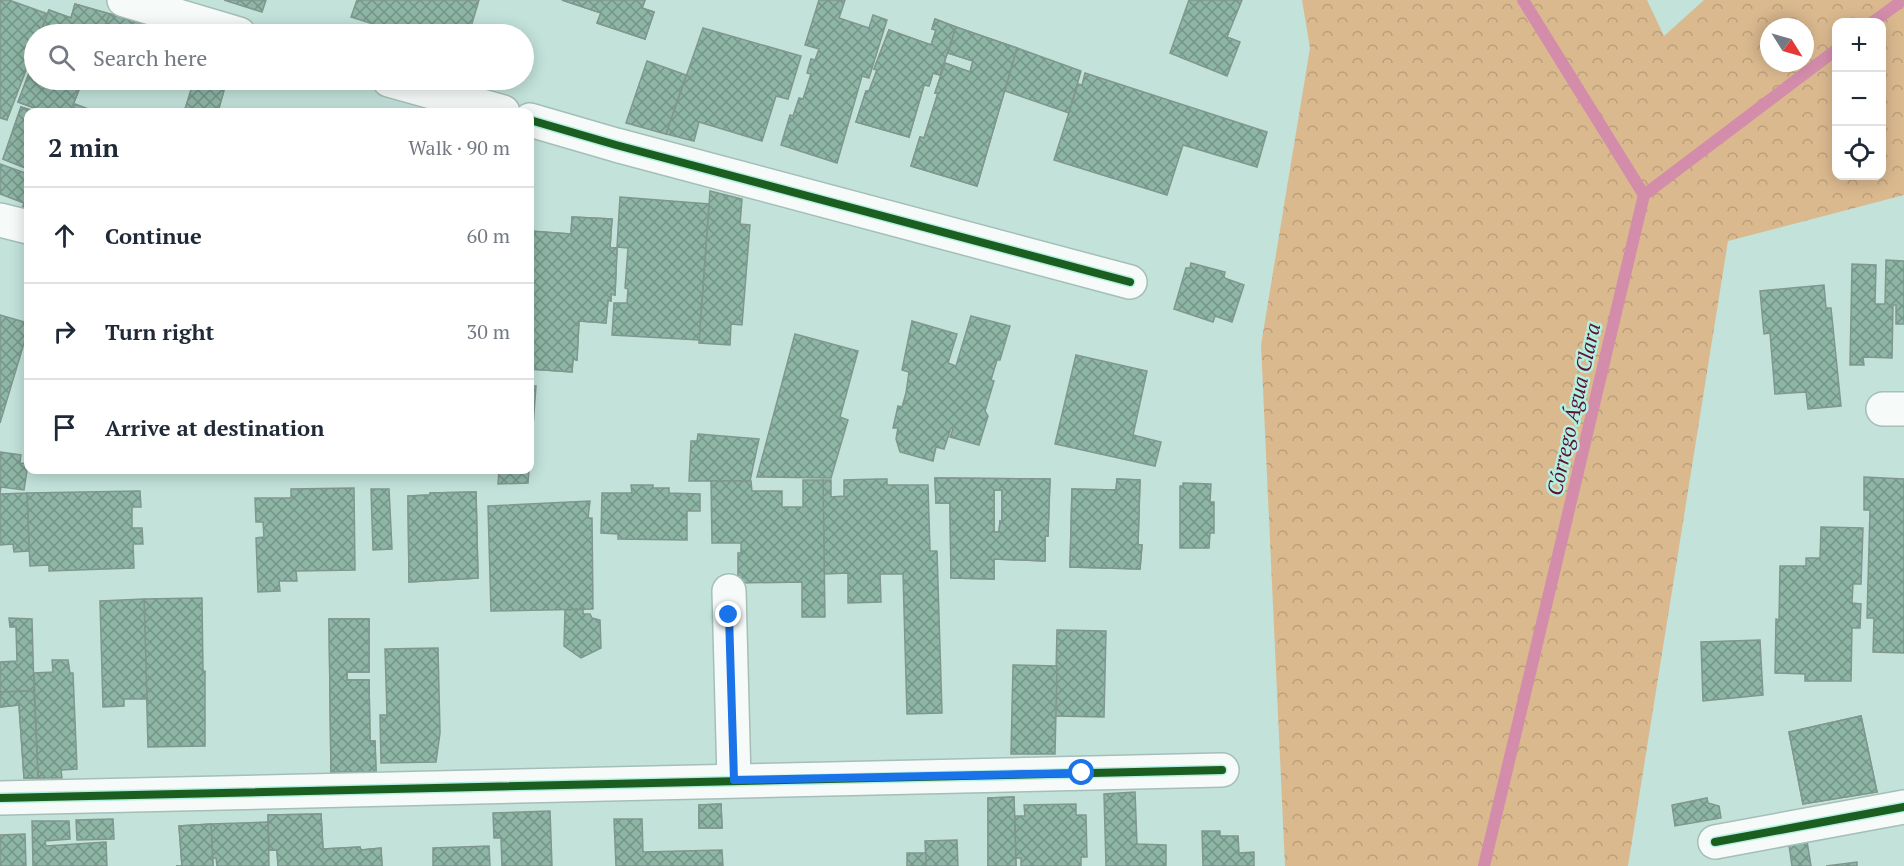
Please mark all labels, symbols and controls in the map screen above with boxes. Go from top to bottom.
north arrow [1760,18,1814,72]
map controls [1832,18,1886,180]
button: + [1832,18,1886,72]
search box [24,24,534,90]
icon: search [45,41,78,74]
text: Search here [93,43,207,72]
button: − [1832,72,1886,126]
button: locate [1832,126,1886,180]
text: 2 min [48,130,119,164]
text: Walk · 90 m [408,134,510,161]
icon: ahead [48,219,81,252]
text: Continue [105,221,202,250]
text: 60 m [467,222,510,249]
icon: right [48,315,81,348]
text: Turn right [105,317,214,346]
text: 30 m [467,318,510,345]
water label: Córrego Água Clara [1540,320,1606,498]
icon: arrive [48,411,81,444]
text: Arrive at destination [105,413,324,442]
route end [715,601,741,627]
route start [1068,759,1094,785]

